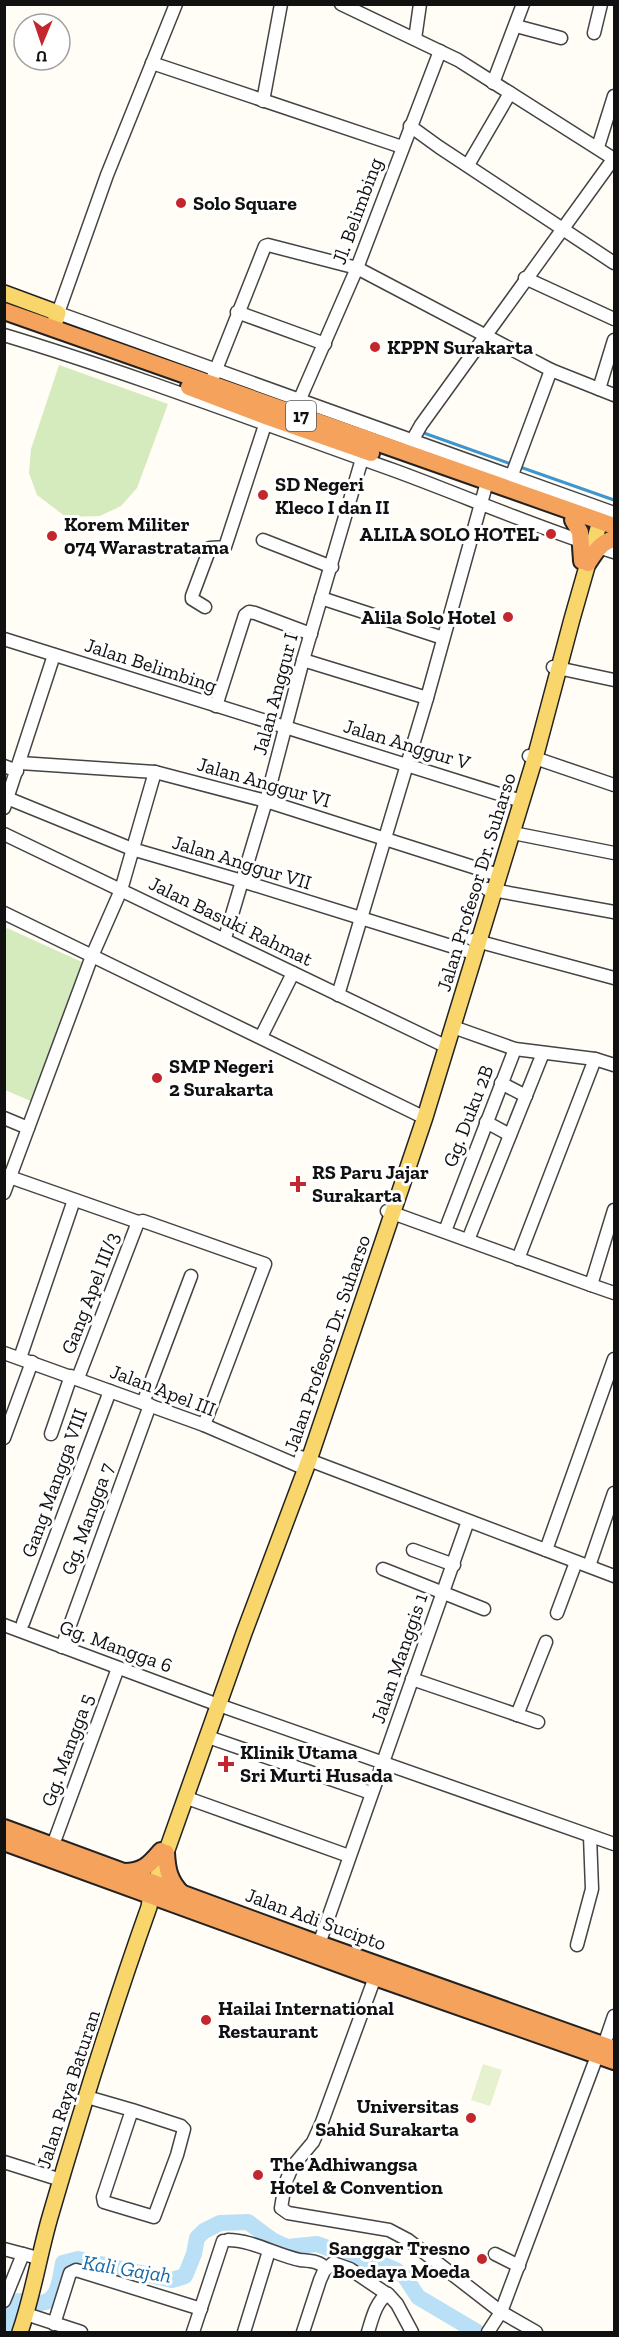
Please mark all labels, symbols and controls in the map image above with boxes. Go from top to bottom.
north arrow [12,12,72,72]
text: U [35,47,48,66]
street label: Jl. Belimbing [327,154,387,268]
place label: Solo Square [193,191,297,215]
marker: Solo Square [174,196,188,210]
place label: KPPN Surakarta [387,335,533,359]
marker: KPPN Surakarta [368,340,382,354]
road number: 17 [286,401,316,431]
place label: SD Negeri Kleco I dan II [275,472,389,519]
marker: SD Negeri Kleco I dan II [256,488,270,502]
place label: Korem Militer 074 Warastratama [64,512,229,559]
place label: ALILA SOLO HOTEL [359,522,539,546]
marker: ALILA SOLO HOTEL [544,527,558,541]
marker: Korem Militer 074 Warastratama [45,529,59,543]
place label: Alila Solo Hotel [361,605,496,629]
marker: Alila Solo Hotel [501,610,515,624]
street label: Jalan Anggur I [247,630,303,758]
street label: Jalan Belimbing [82,632,220,698]
street label: Jalan Anggur V [341,713,473,775]
street label: Jalan Anggur VI [195,752,333,812]
street label: Jalan Profesor Dr. Suharso [431,770,521,994]
street label: Jalan Anggur VII [170,829,314,895]
street label: Jalan Basuki Rahmat [145,871,317,971]
place label: SMP Negeri 2 Surakarta [169,1054,274,1101]
street label: Gg. Duku 2B [438,1062,498,1170]
marker: SMP Negeri 2 Surakarta [150,1071,164,1085]
place label: RS Paru Jajar Surakarta [312,1160,429,1207]
marker: RS Paru Jajar Surakarta [289,1175,307,1193]
street label: Gang Apel III/3 [56,1229,124,1357]
street label: Jalan Profesor Dr. Suharso [279,1232,375,1454]
street label: Jalan Apel III [107,1359,219,1421]
street label: Gang Mangga VIII [16,1405,92,1561]
street label: Gg. Mangga 7 [56,1459,119,1578]
street label: Jalan Manggis 1 [365,1589,433,1726]
street label: Gg. Mangga 6 [56,1614,176,1678]
street label: Gg. Mangga 5 [36,1690,98,1810]
place label: Klinik Utama Sri Murti Husada [240,1740,393,1787]
marker: Klinik Utama Sri Murti Husada [217,1755,235,1773]
street label: Jalan Adi Sucipto [242,1882,390,1956]
place label: Hailai International Restaurant [218,1996,394,2043]
street label: Jalan Raya Baturan [31,2006,105,2171]
marker: Hailai International Restaurant [199,2013,213,2027]
place label: Universitas Sahid Surakarta [315,2094,459,2141]
marker: Universitas Sahid Surakarta [464,2111,478,2125]
place label: The Adhiwangsa Hotel & Convention [270,2152,443,2199]
marker: The Adhiwangsa Hotel & Convention [251,2168,265,2182]
place label: Sanggar Tresno Boedaya Moeda [329,2236,471,2283]
water label: Kali Gajah [81,2249,173,2288]
marker: Sanggar Tresno Boedaya Moeda [475,2252,489,2266]

